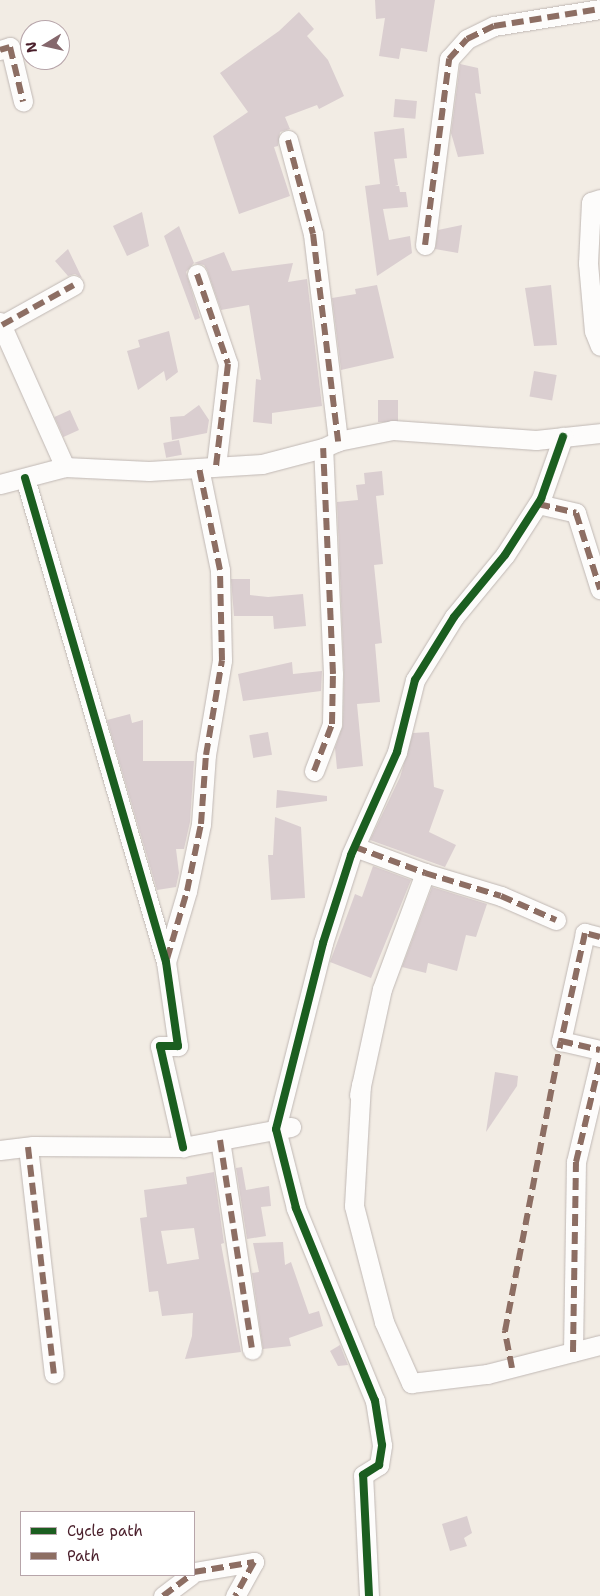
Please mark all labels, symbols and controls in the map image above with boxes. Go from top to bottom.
north arrow [20,20,70,70]
text: N [21,40,41,54]
legend [20,1511,195,1576]
text: Cycle path [67,1521,143,1541]
text: Path [67,1546,100,1566]

